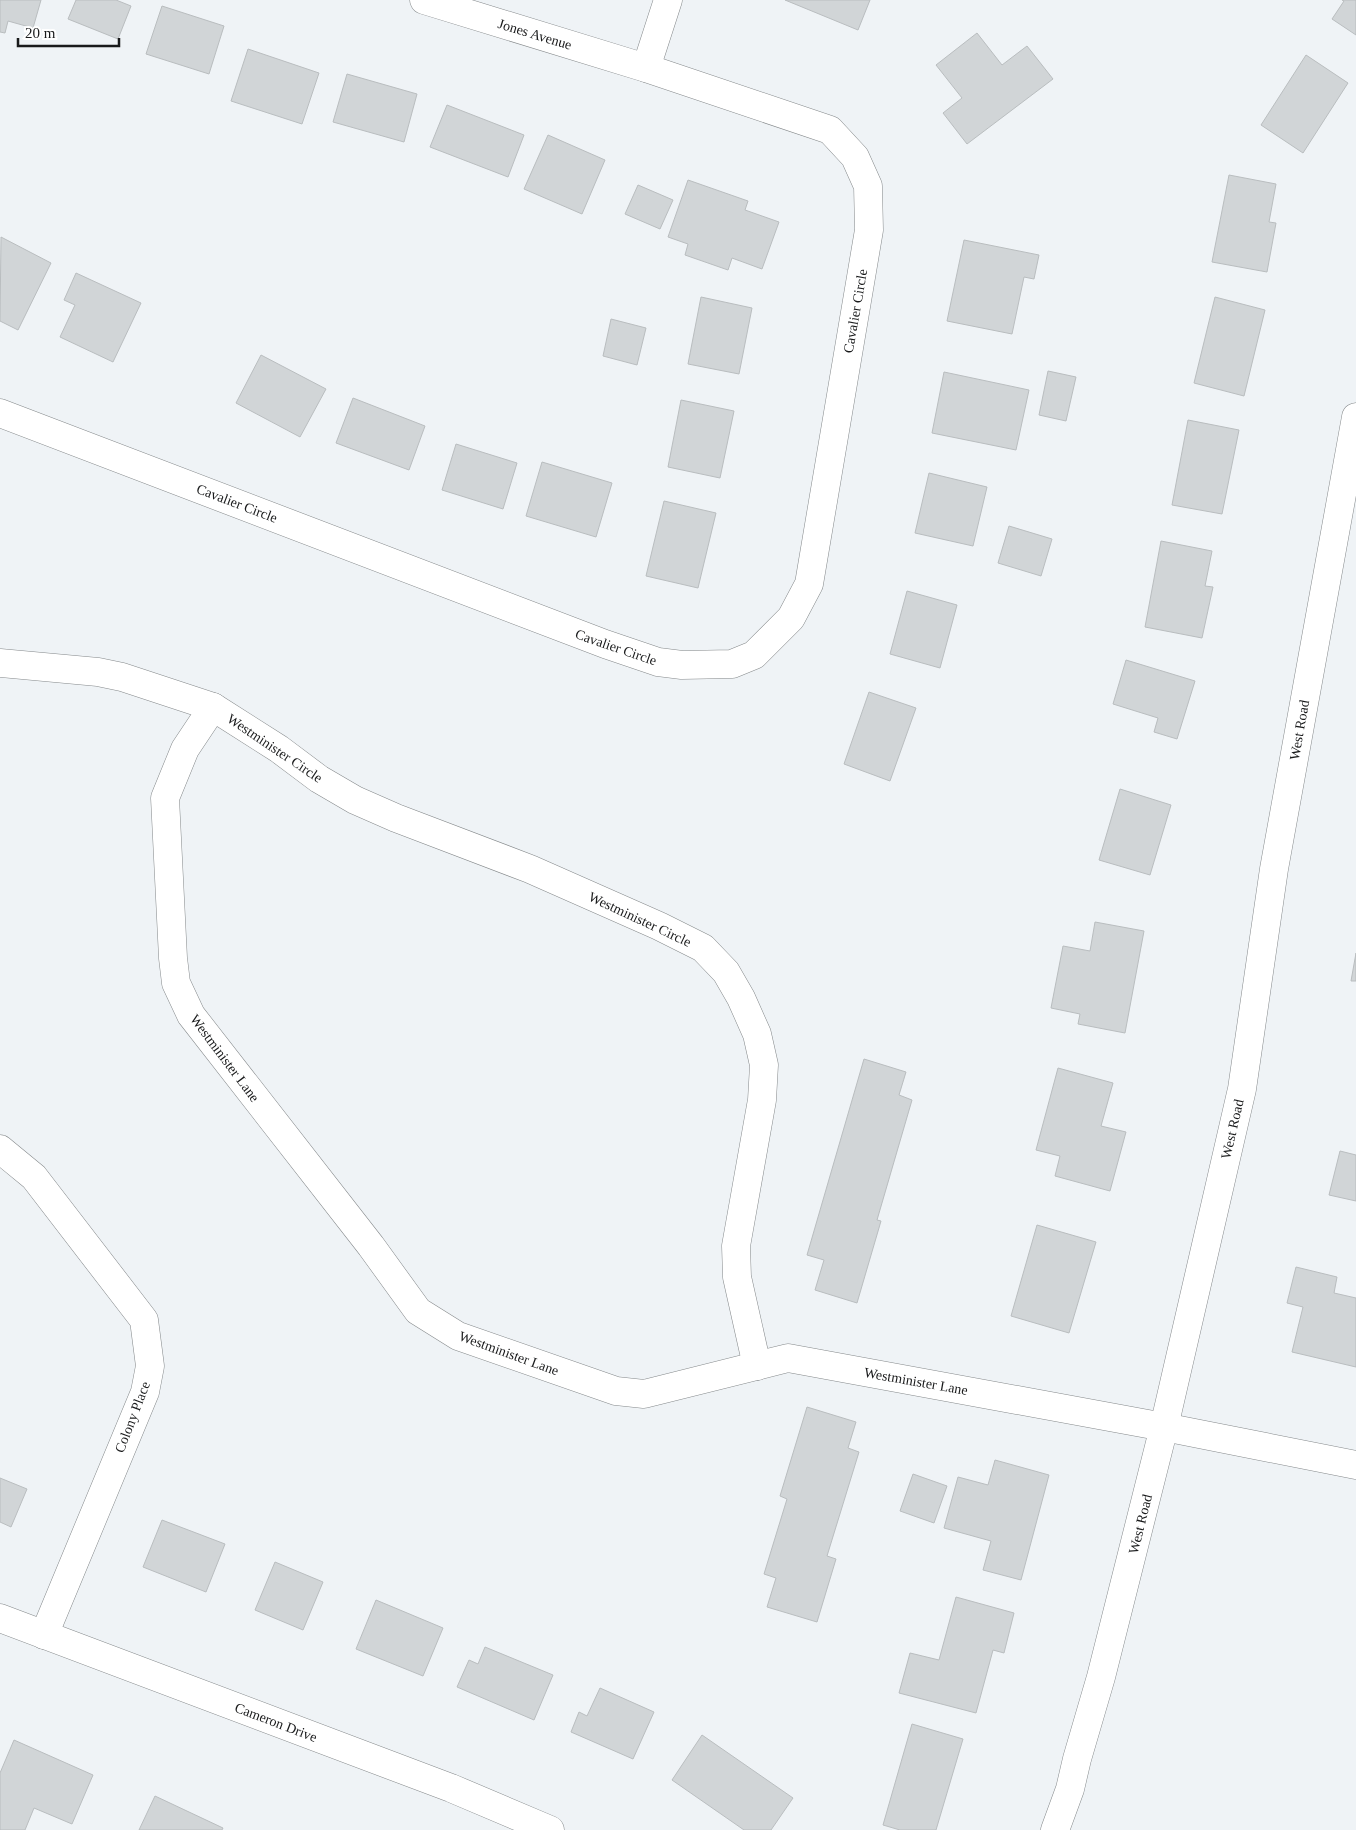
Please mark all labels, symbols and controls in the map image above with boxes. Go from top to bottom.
scale bar [18,15,119,47]
street label: Jones Avenue [496,16,574,53]
text: 20 m [25,25,56,41]
street label: Cavalier Circle [841,268,870,354]
street label: Cavalier Circle [194,481,279,526]
street label: Cavalier Circle [573,627,659,668]
street label: West Road [1287,699,1312,761]
street label: Westminister Circle [224,711,325,786]
street label: Westminister Circle [586,889,693,950]
street label: Westminister Lane [187,1012,262,1105]
street label: West Road [1218,1098,1247,1160]
street label: Westminister Lane [457,1328,561,1378]
street label: Westminister Lane [863,1365,969,1398]
street label: Colony Place [112,1379,153,1455]
street label: West Road [1126,1493,1155,1555]
street label: Cameron Drive [233,1700,319,1745]

